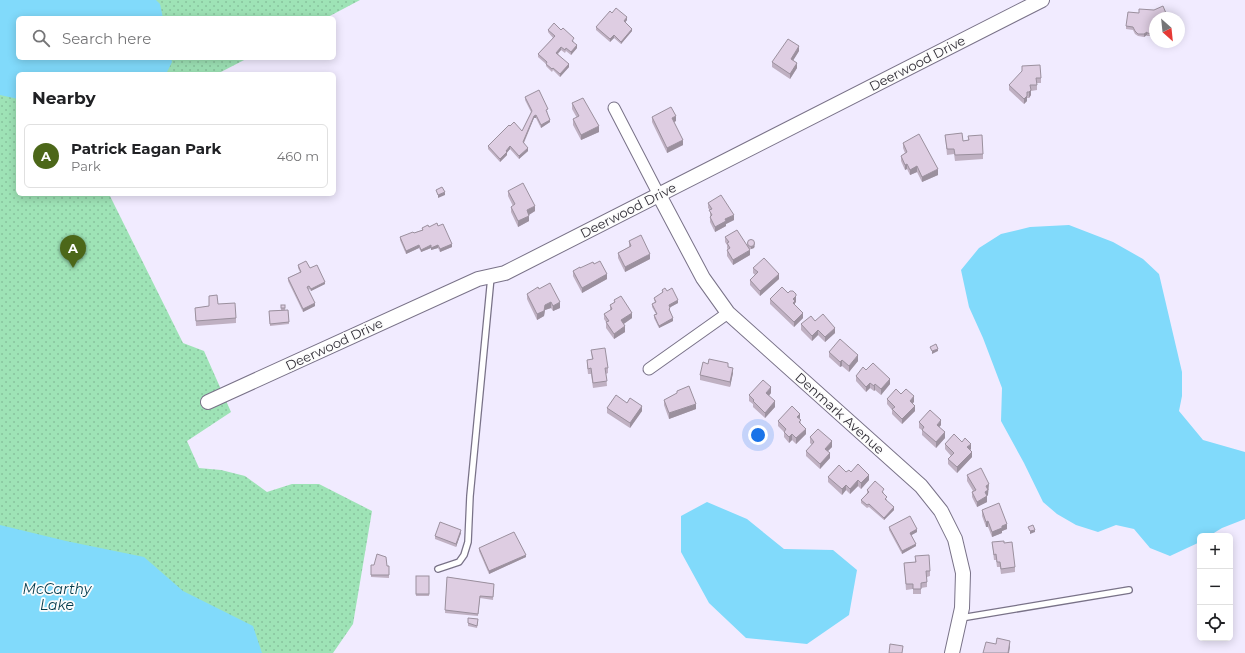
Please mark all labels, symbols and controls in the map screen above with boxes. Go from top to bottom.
north arrow [1149,12,1185,48]
search box [16,16,336,60]
icon: search [30,27,52,49]
text: Search here [62,29,151,48]
street label: Deerwood Drive [866,32,968,94]
text: Nearby [32,88,96,108]
text: Patrick Eagan Park [71,139,221,158]
text: A [41,148,51,164]
text: 460 m [277,148,319,164]
text: Park [71,158,101,174]
street label: Deerwood Drive [577,179,679,241]
pin: A [60,235,86,268]
street label: Deerwood Drive [283,314,385,374]
street label: Denmark Avenue [792,369,888,457]
your location [748,425,768,445]
map controls [1197,533,1233,641]
button: + [1197,533,1233,569]
button: − [1197,569,1233,605]
water label: McCarthy Lake [23,580,93,614]
button: locate [1197,605,1233,641]

